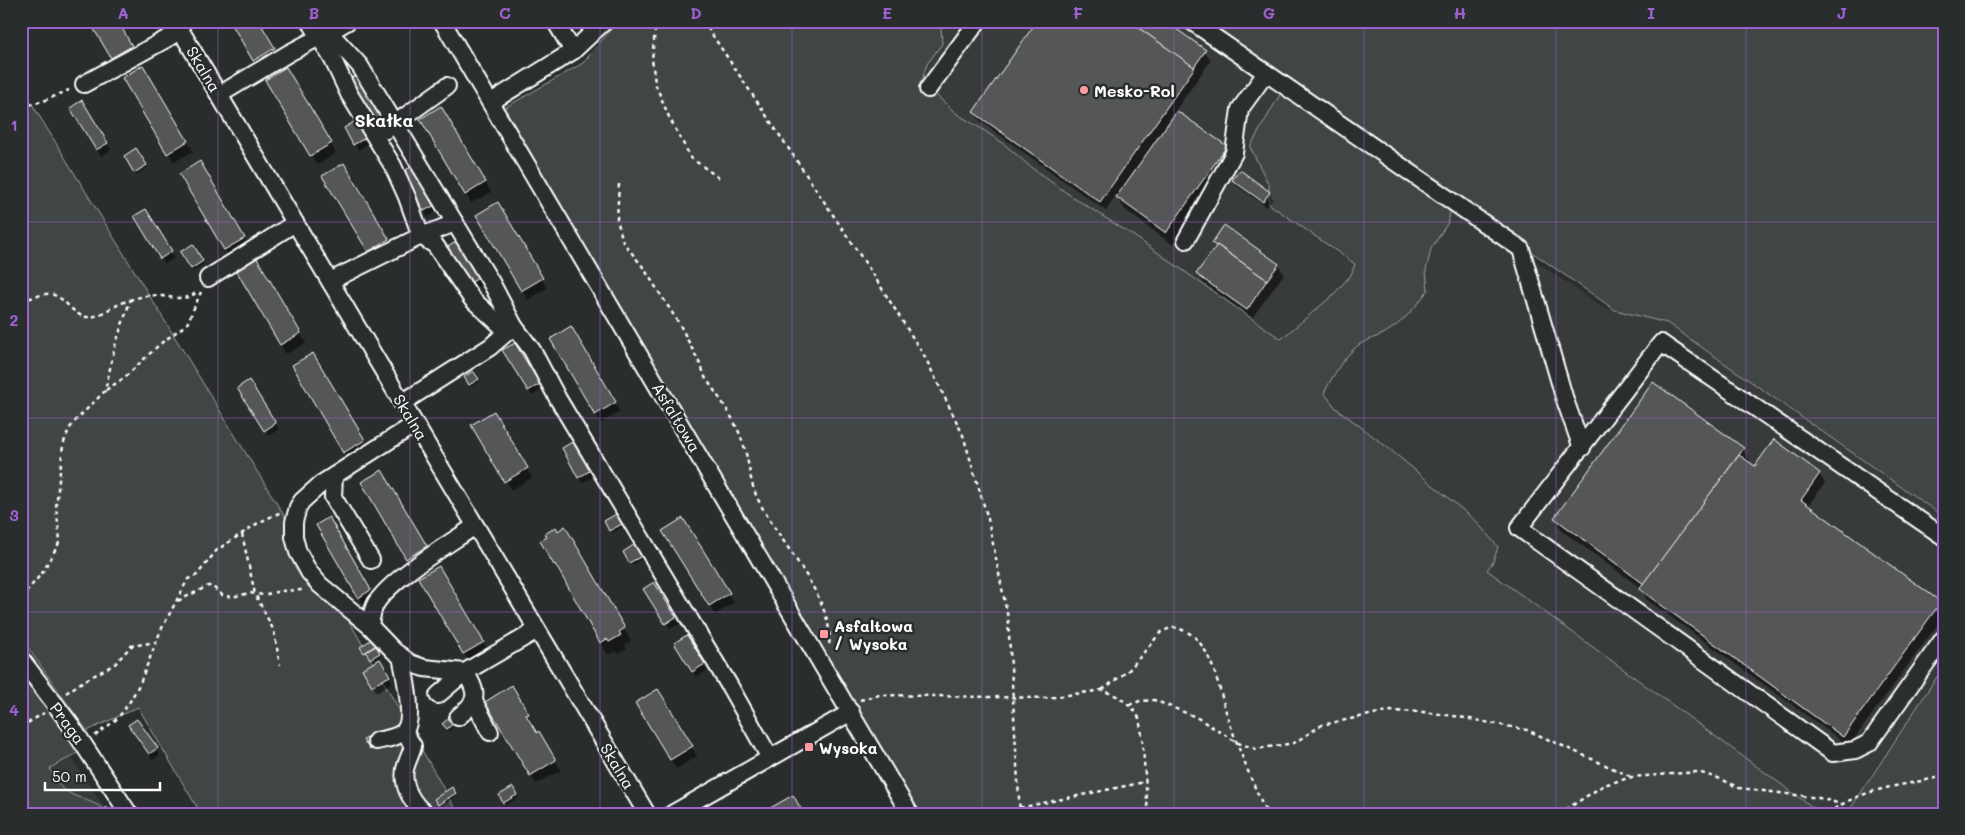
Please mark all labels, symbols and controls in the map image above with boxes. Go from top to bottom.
text: A [117,2,129,23]
text: B [309,2,319,23]
text: C [499,2,511,23]
text: D [690,2,702,23]
text: E [882,2,892,23]
text: F [1073,2,1083,23]
text: G [1263,2,1275,23]
text: H [1454,2,1466,23]
text: I [1647,2,1655,23]
text: J [1837,2,1847,23]
street label: Skalna [182,42,226,96]
place label: Mesko-Rol [1094,80,1175,101]
marker: Mesko-Rol [1078,84,1090,96]
district label: Skałka [354,108,414,132]
text: 1 [10,114,18,135]
text: 2 [10,309,19,330]
street label: Asfaltowa [648,378,706,456]
street label: Skalna [389,390,433,444]
text: 3 [9,504,19,525]
place label: Asfaltowa / Wysoka [834,615,913,654]
marker: Asfaltowa / Wysoka [818,628,830,640]
street label: Praga [46,698,90,748]
text: 4 [9,699,19,720]
place label: Wysoka [819,737,878,758]
street label: Skalna [596,739,640,793]
marker: Wysoka [803,741,815,753]
scale bar [45,760,160,792]
text: 50 m [52,766,87,786]

